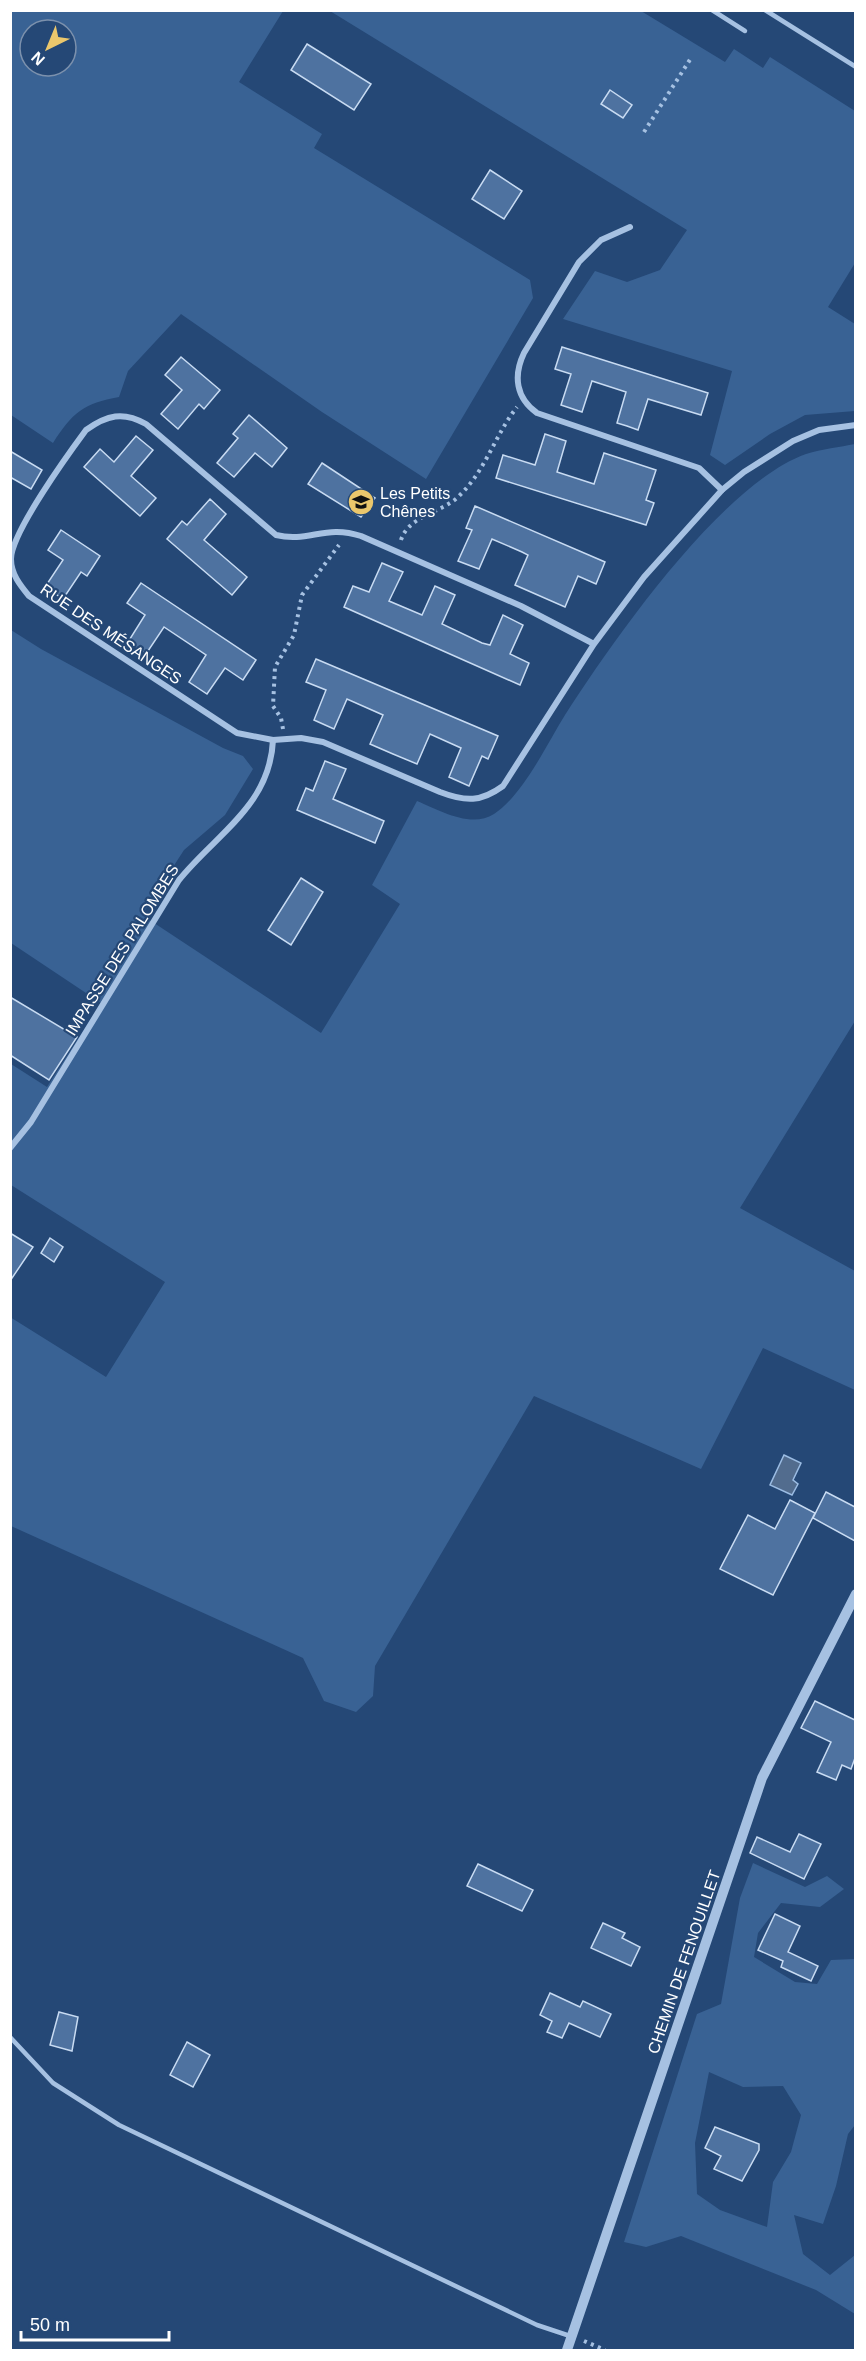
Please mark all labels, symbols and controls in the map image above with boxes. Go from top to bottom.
north arrow [18,18,78,78]
text: N [28,48,48,69]
place label: Les Petits Chênes [380,485,450,520]
school or university icon: Les Petits Chênes [346,487,376,517]
street label: RUE DES MÉSANGES [37,580,185,688]
street label: IMPASSE DES PALOMBES [62,861,182,1039]
street label: CHEMIN DE FENOUILLET [645,1868,724,2056]
scale bar [21,2304,170,2342]
text: 50 m [30,2315,70,2335]

